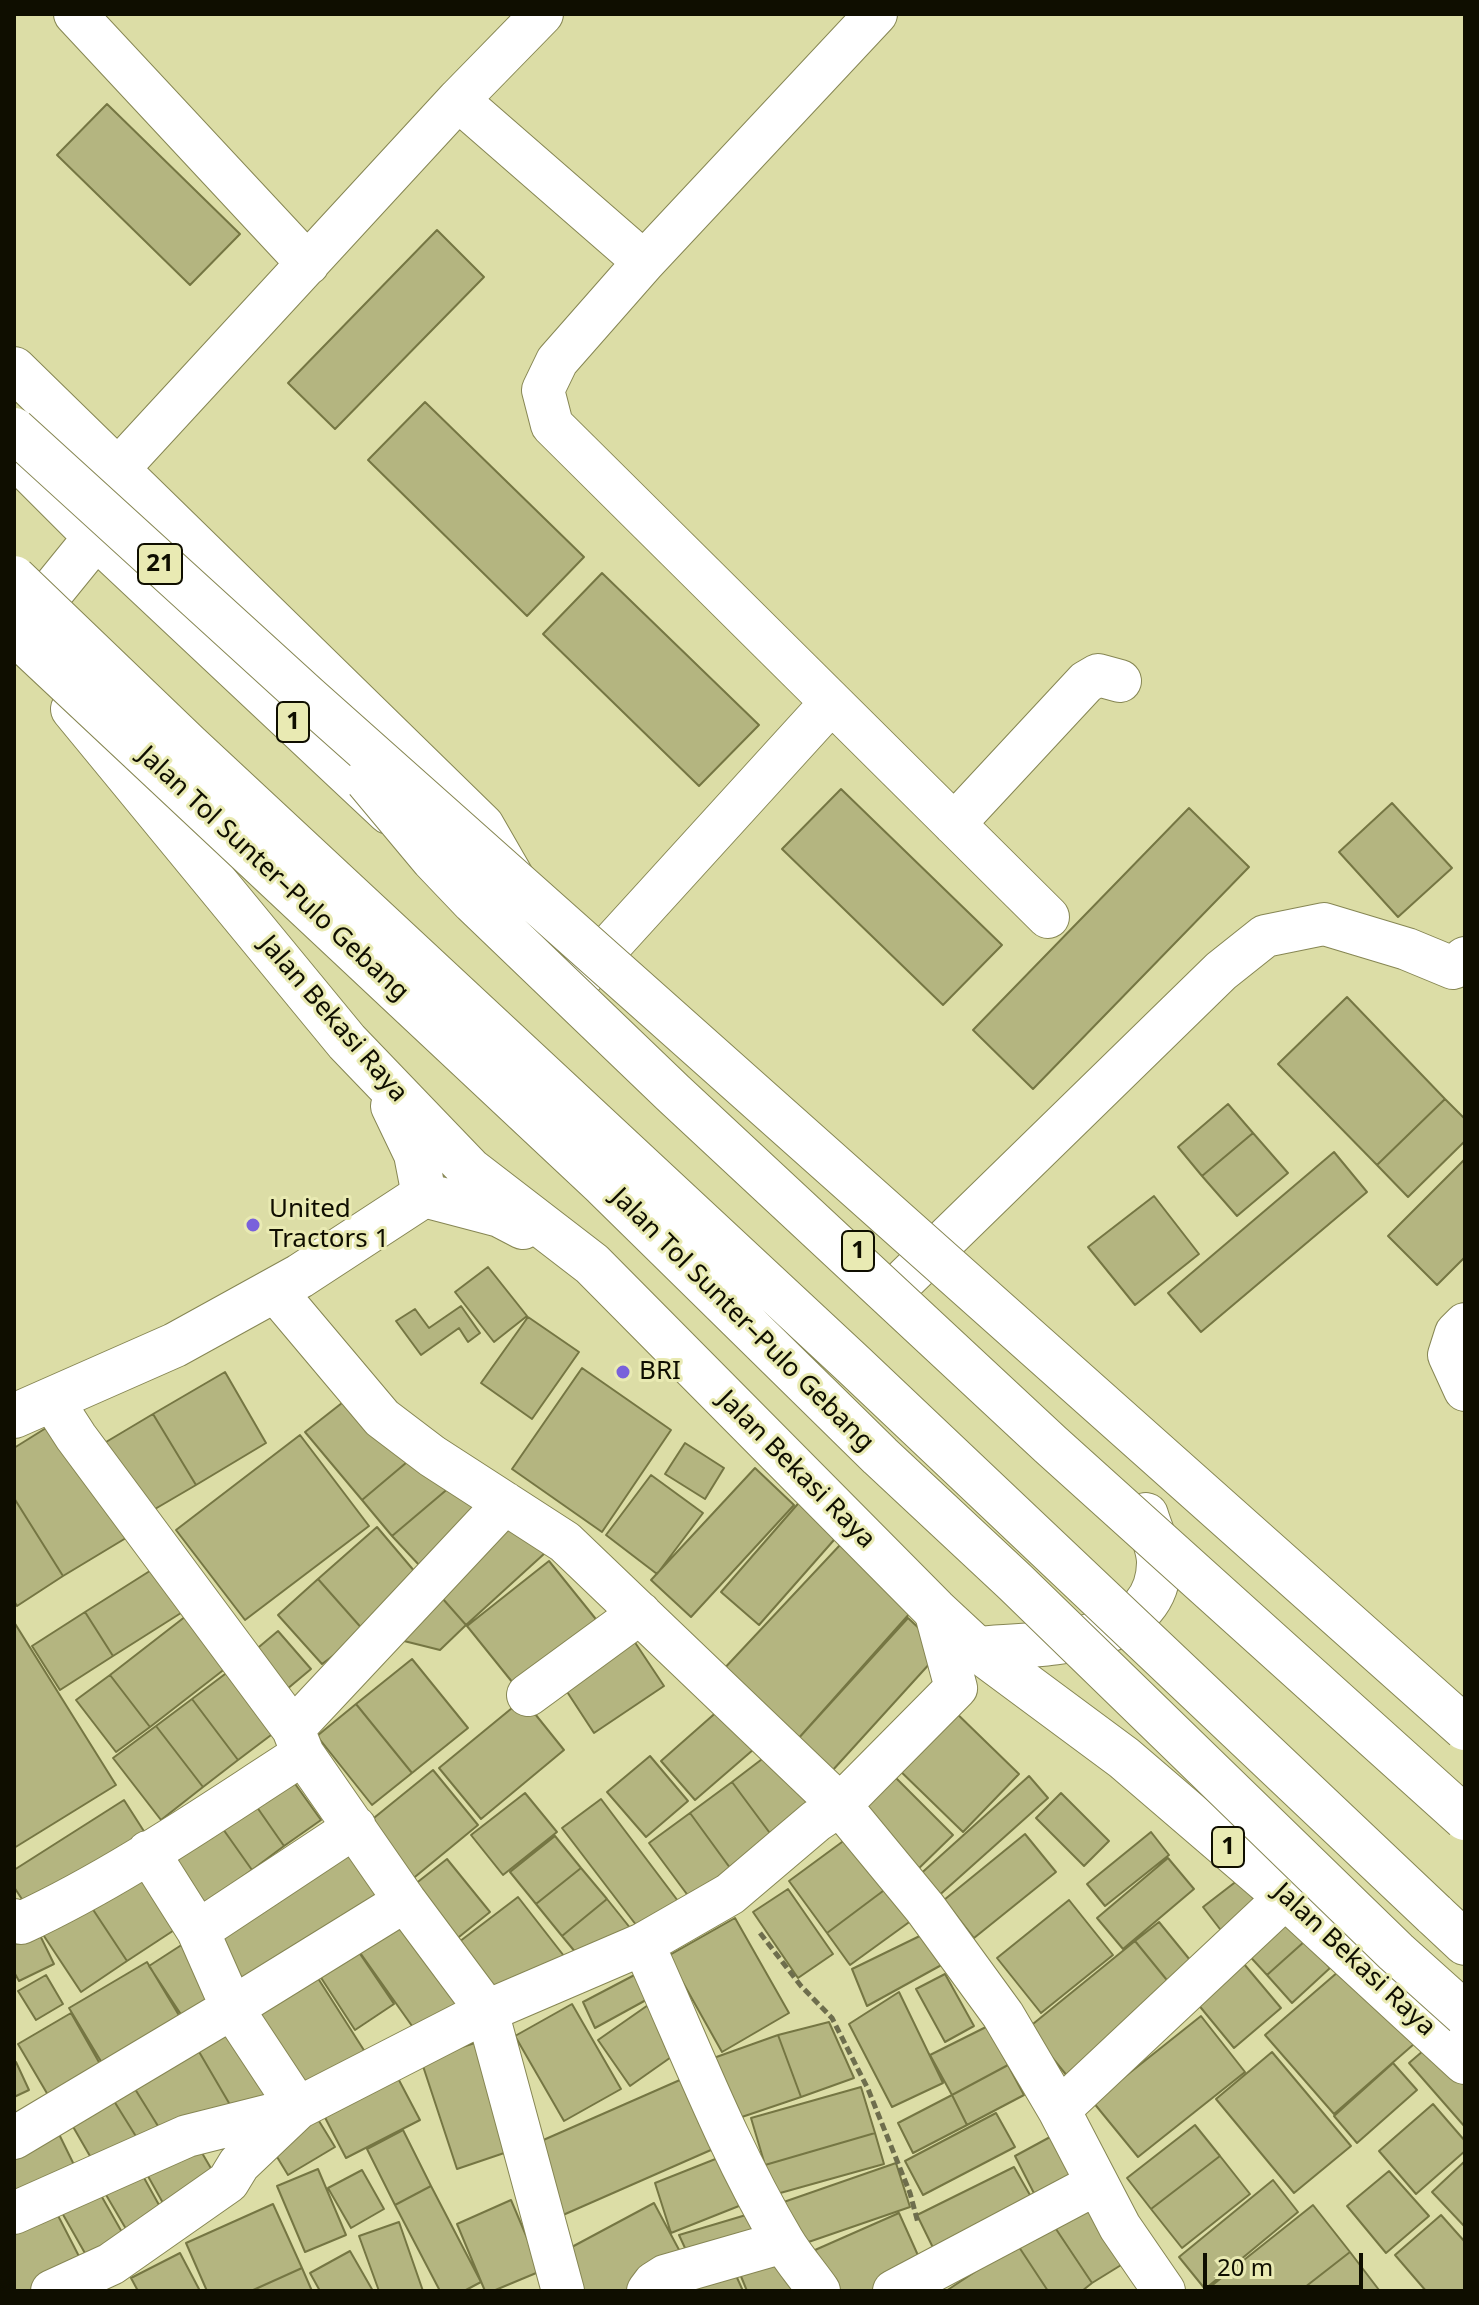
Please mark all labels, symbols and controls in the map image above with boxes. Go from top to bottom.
road number: 21 [138,544,182,584]
road number: 1 [277,702,309,742]
street label: Jalan Tol Sunter–Pulo Gebang [131,740,415,1008]
street label: Jalan Bekasi Raya [252,929,414,1109]
street label: Jalan Tol Sunter–Pulo Gebang [604,1182,880,1458]
place label: United Tractors 1 [269,1194,389,1256]
marker: United Tractors 1 [244,1216,262,1234]
road number: 1 [842,1231,874,1271]
place label: BRI [639,1356,681,1388]
marker: BRI [614,1363,632,1381]
street label: Jalan Bekasi Raya [711,1385,881,1555]
road number: 1 [1212,1827,1244,1867]
street label: Jalan Bekasi Raya [1266,1877,1442,2043]
scale bar [1207,2237,1367,2287]
text: 20 m [1217,2250,1273,2283]

